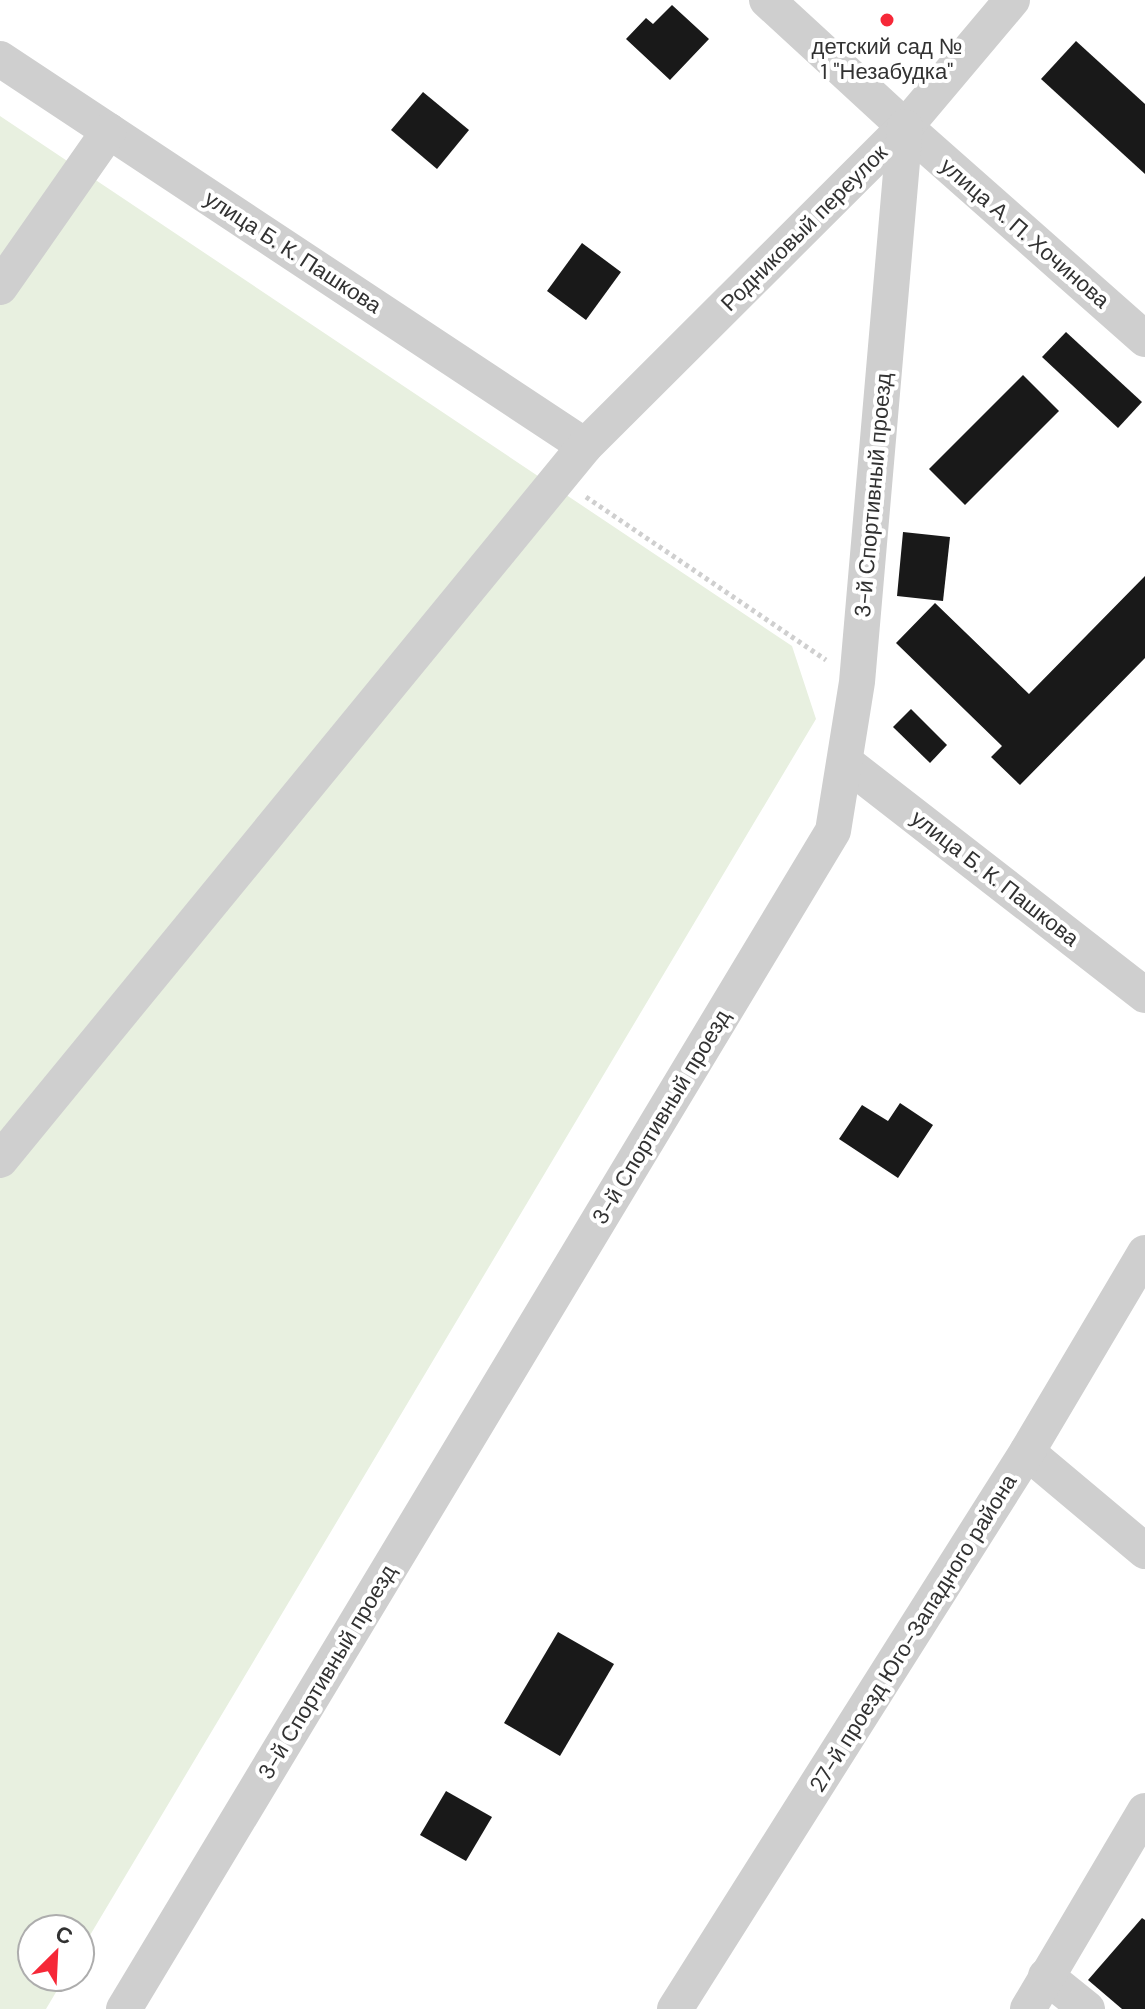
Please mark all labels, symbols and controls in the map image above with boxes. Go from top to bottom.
marker: детский сад № 1 "Незабудка" [878,11,896,29]
place label: детский сад № 1 "Незабудка" [812,32,962,86]
street label: Родниковый переулок [714,138,894,318]
street label: улица А. П. Хочинова [934,151,1116,315]
street label: улица Б. К. Пашкова [199,184,388,321]
street label: 3-й Спортивный проезд [848,371,898,619]
street label: улица Б. К. Пашкова [905,803,1085,953]
street label: 3-й Спортивный проезд [585,1004,737,1230]
street label: 27-й проезд Юго-Западного района [803,1468,1024,1797]
street label: 3-й Спортивный проезд [251,1559,403,1785]
north arrow [16,1913,96,1993]
text: С [51,1919,77,1952]

